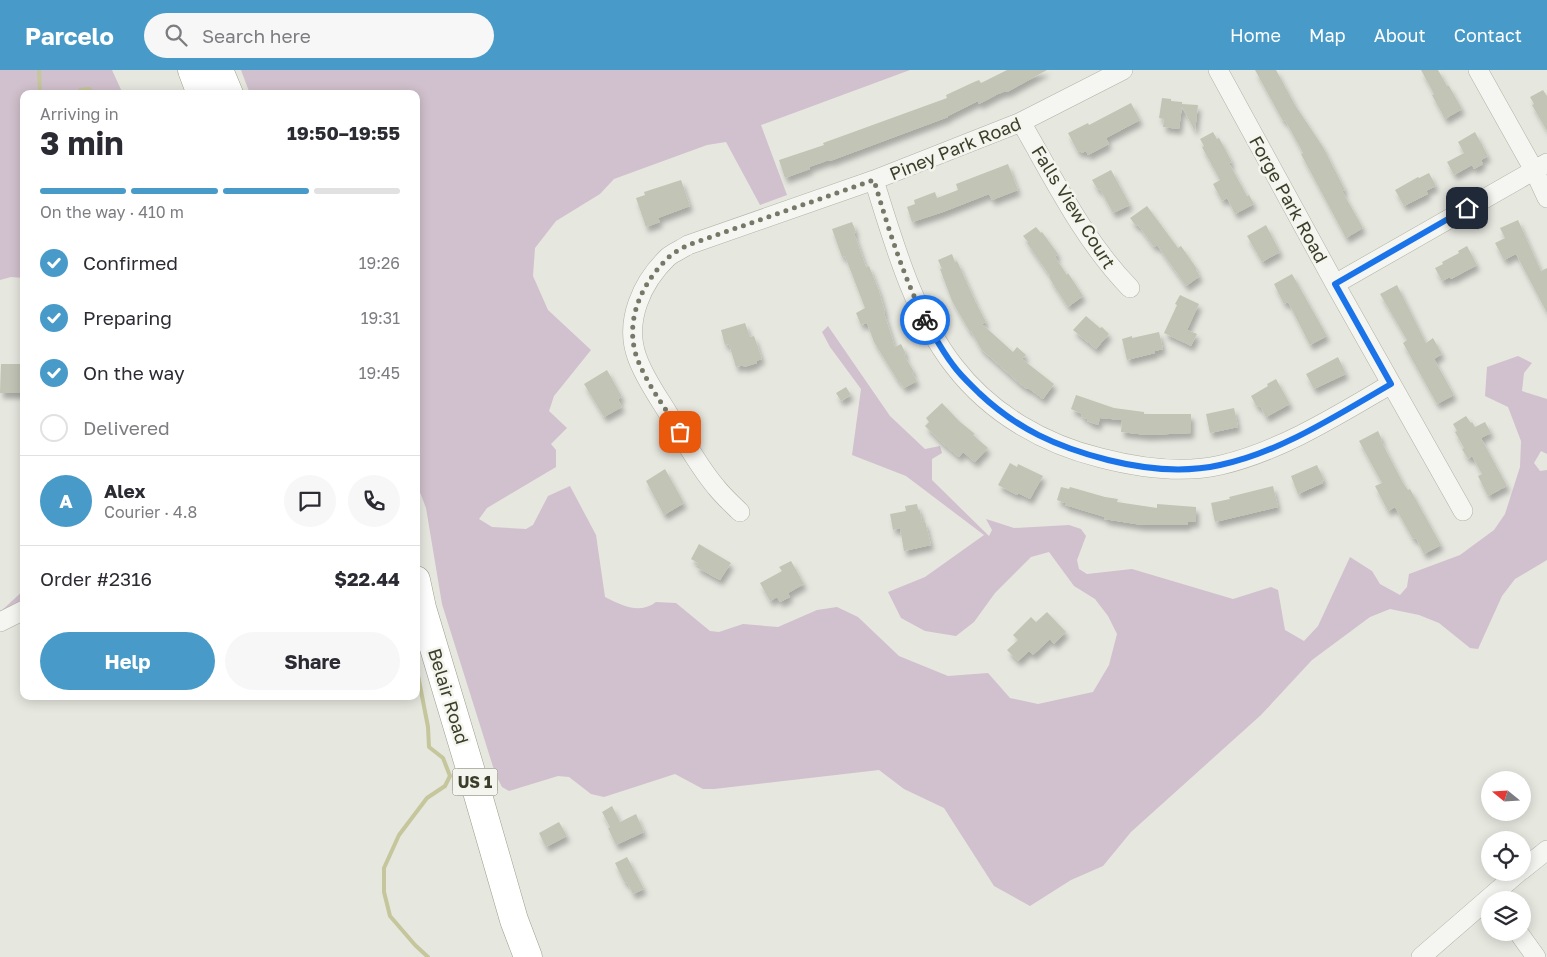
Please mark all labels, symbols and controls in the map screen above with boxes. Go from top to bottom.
search box [144,13,494,58]
text: Parcelo [25,21,114,50]
icon: search [162,21,190,49]
text: Search here [202,24,311,47]
text: Home [1230,24,1281,46]
text: Map [1309,24,1346,46]
text: About [1374,24,1426,46]
text: Contact [1454,24,1522,46]
text: Arriving in [40,104,119,124]
street label: Piney Park Road [886,112,1024,184]
text: 19:50–19:55 [287,121,400,144]
text: 3 min [40,124,124,162]
street label: Forge Park Road [1245,132,1333,266]
street label: Falls View Court [1027,141,1121,273]
pin [1446,187,1488,229]
icon: home [1453,194,1481,222]
text: On the way · 410 m [40,202,184,222]
icon: check [40,249,68,277]
text: Confirmed [83,251,178,274]
text: 19:26 [359,253,400,273]
courier [900,295,950,345]
icon: check [40,304,68,332]
text: Preparing [83,306,172,329]
icon: bike [911,306,939,334]
text: 19:31 [361,308,400,328]
icon: check [40,359,68,387]
text: On the way [83,361,185,384]
text: 19:45 [359,363,400,383]
pin [659,411,701,453]
text: Delivered [83,416,170,439]
icon: bag [666,418,694,446]
button: chat [284,475,336,527]
button: phone [348,475,400,527]
text: Alex [104,479,145,502]
text: A [59,489,73,512]
text: Courier · 4.8 [104,502,197,522]
text: Order #2316 [40,567,152,590]
text: $22.44 [334,567,400,590]
button: Help [40,632,215,690]
button: Share [225,632,400,690]
street label: Belair Road [424,646,474,746]
road number: US 1 [452,769,498,796]
north arrow [1481,771,1531,821]
map controls [1481,771,1531,941]
button: locate [1481,831,1531,881]
button: layers [1481,891,1531,941]

